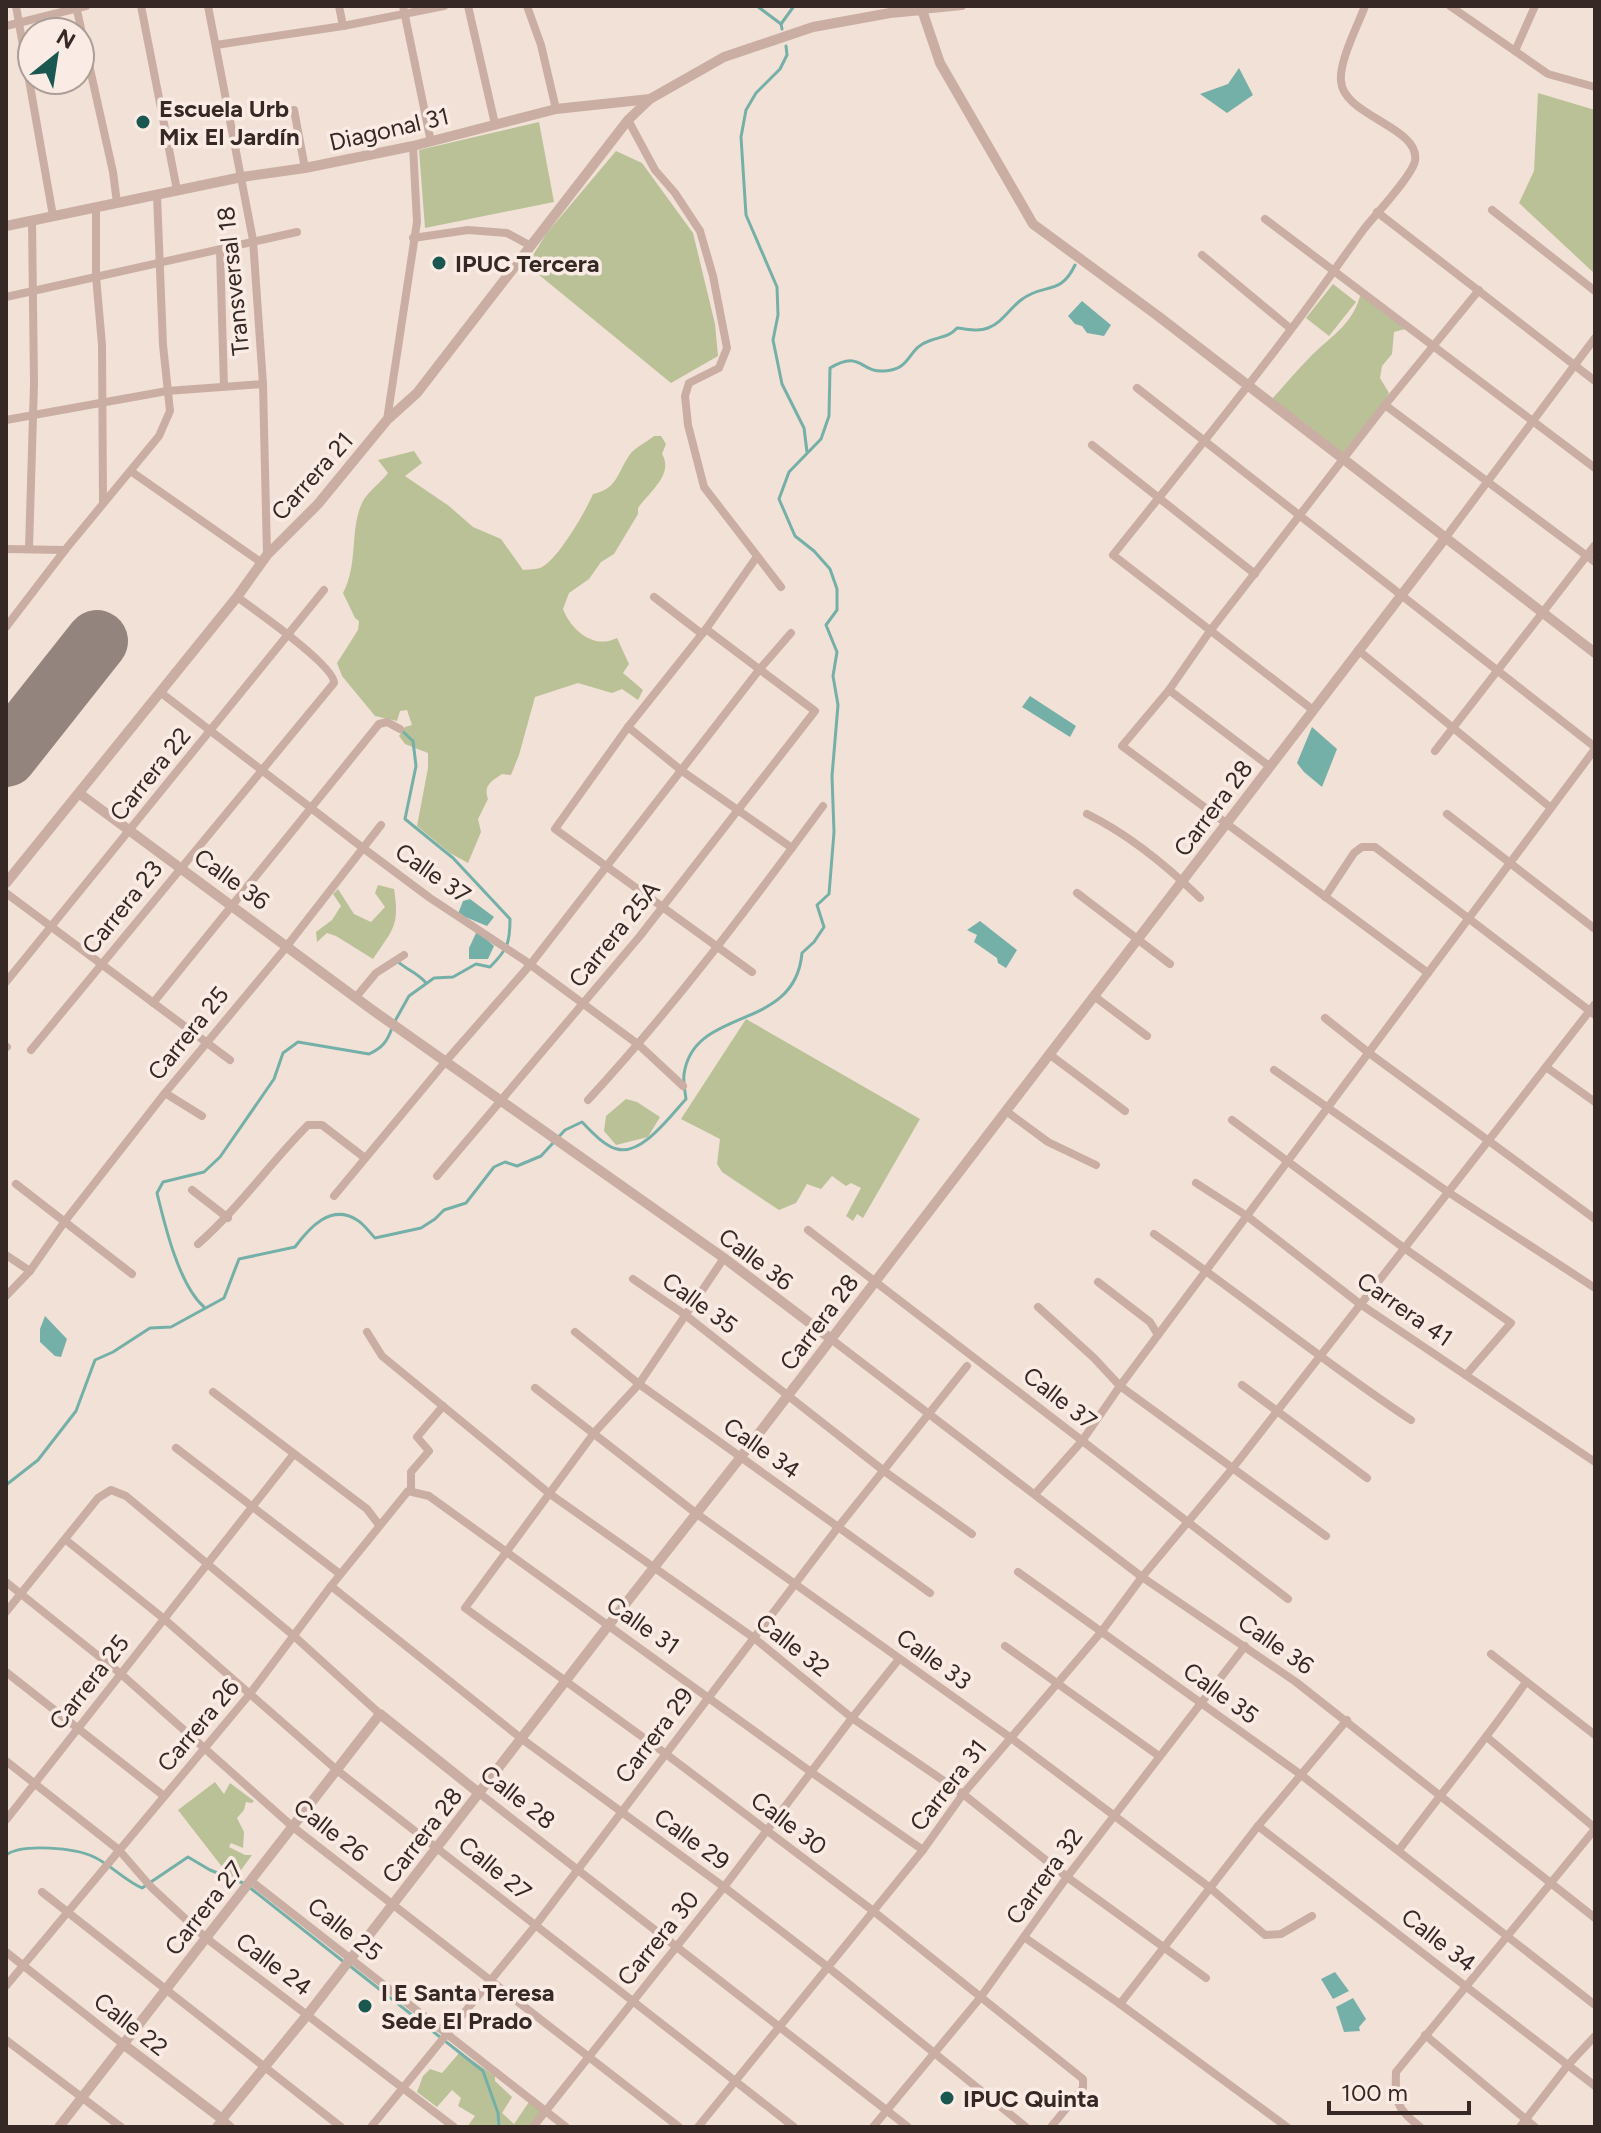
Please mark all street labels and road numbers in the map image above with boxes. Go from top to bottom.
street label: Diagonal 31 [326,101,452,157]
street label: Transversal 18 [211,205,255,357]
street label: Carrera 21 [265,426,359,526]
street label: Carrera 22 [103,721,197,827]
street label: Carrera 28 [1167,754,1259,862]
street label: Calle 37 [390,837,476,909]
street label: Calle 36 [189,842,275,916]
street label: Carrera 23 [76,855,168,959]
street label: Carrera 25A [562,874,666,993]
street label: Carrera 25 [141,980,235,1086]
street label: Calle 36 [713,1222,799,1296]
street label: Calle 35 [657,1266,743,1340]
street label: Carrera 41 [1352,1266,1458,1352]
street label: Carrera 28 [773,1268,865,1376]
street label: Calle 37 [1018,1360,1103,1436]
street label: Calle 34 [718,1411,806,1485]
street label: Calle 31 [601,1590,685,1660]
street label: Calle 32 [750,1607,836,1683]
street label: Calle 36 [1233,1608,1319,1680]
street label: Calle 33 [891,1622,977,1696]
street label: Carrera 25 [43,1629,135,1735]
street label: Calle 35 [1178,1656,1264,1730]
street label: Carrera 26 [151,1673,245,1777]
street label: Carrera 29 [609,1681,699,1789]
street label: Carrera 31 [903,1733,993,1837]
street label: Calle 28 [475,1759,561,1835]
street label: Carrera 28 [376,1781,468,1889]
street label: Calle 30 [745,1785,833,1861]
street label: Calle 26 [288,1792,374,1868]
street label: Calle 29 [649,1802,735,1876]
street label: Carrera 32 [999,1822,1089,1930]
street label: Calle 27 [453,1830,537,1906]
street label: Carrera 27 [158,1855,250,1961]
street label: Carrera 30 [611,1885,705,1991]
street label: Calle 25 [302,1891,388,1967]
street label: Calle 34 [1396,1902,1482,1978]
street label: Calle 24 [230,1926,318,2002]
street label: Calle 22 [88,1986,174,2062]

